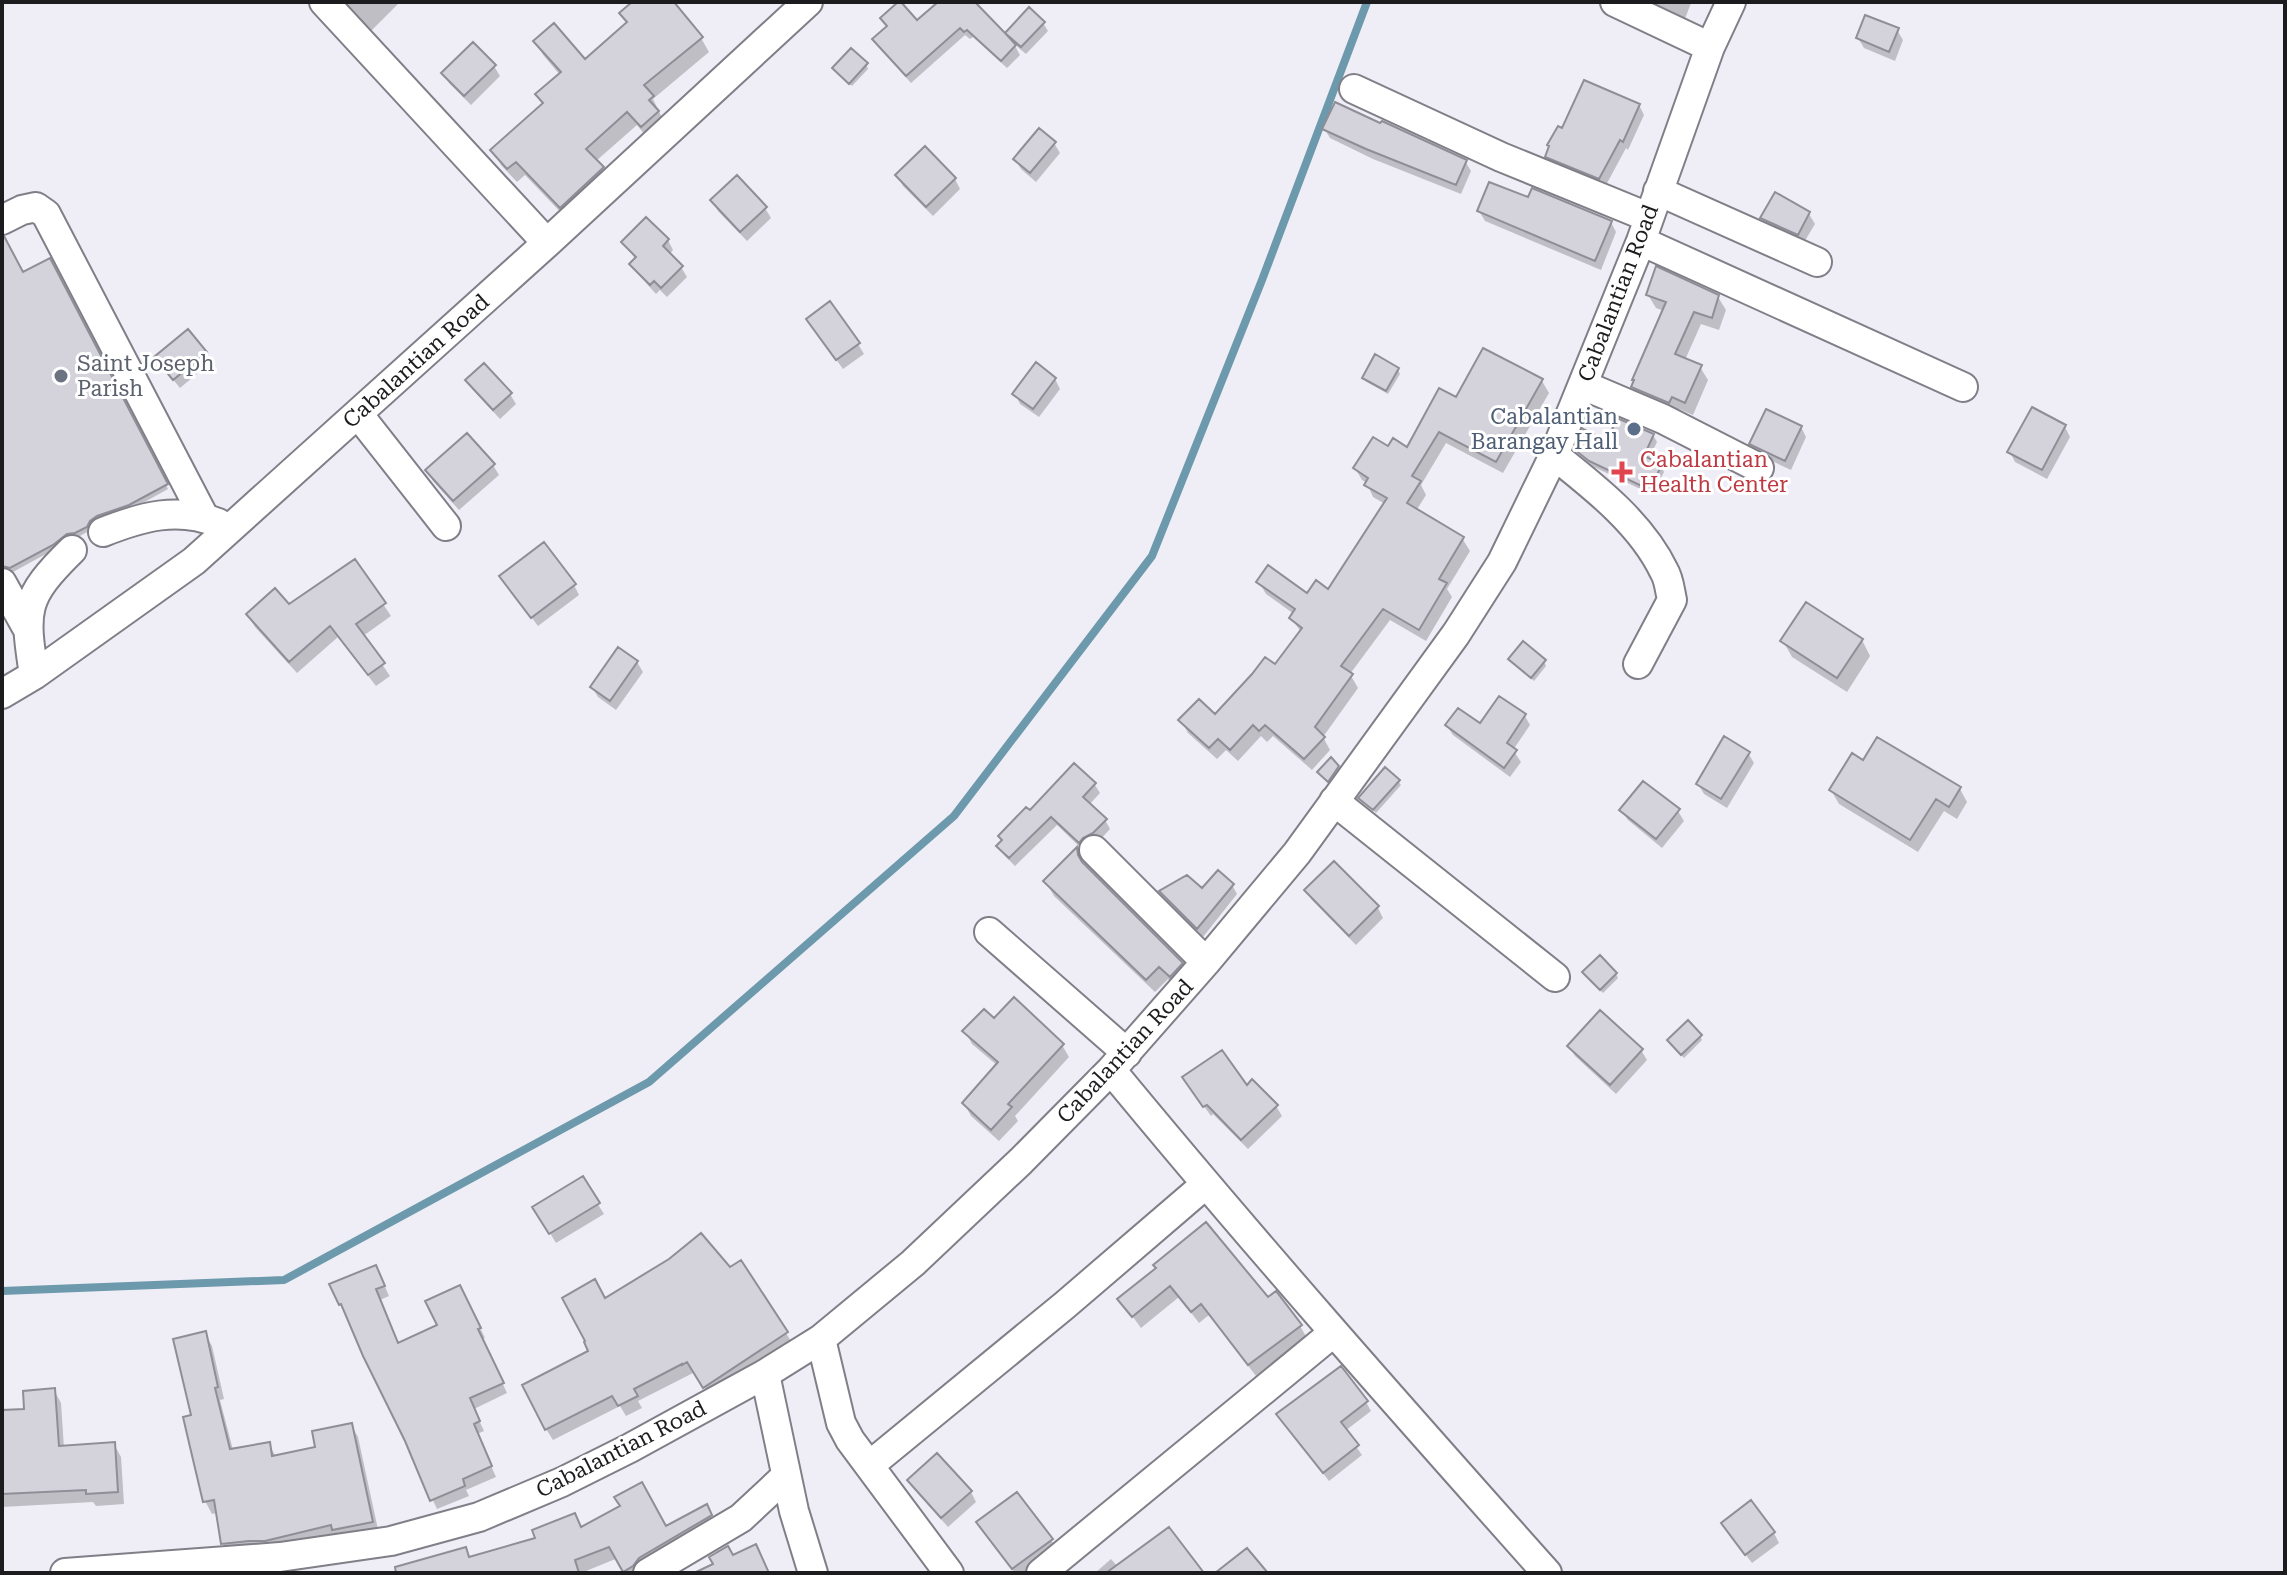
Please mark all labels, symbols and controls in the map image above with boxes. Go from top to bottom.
street label: Cabalantian Road [1573,201,1663,385]
street label: Cabalantian Road [338,289,494,433]
place label: Saint Joseph Parish [77,351,214,401]
marker: Saint Joseph Parish [52,367,70,385]
place label: Cabalantian Barangay Hall [1471,404,1618,454]
marker: Cabalantian Barangay Hall [1625,420,1643,438]
place label: Cabalantian Health Center [1640,447,1788,497]
marker: Cabalantian Health Center [1611,461,1633,483]
street label: Cabalantian Road [1052,974,1198,1128]
street label: Cabalantian Road [532,1395,710,1503]

